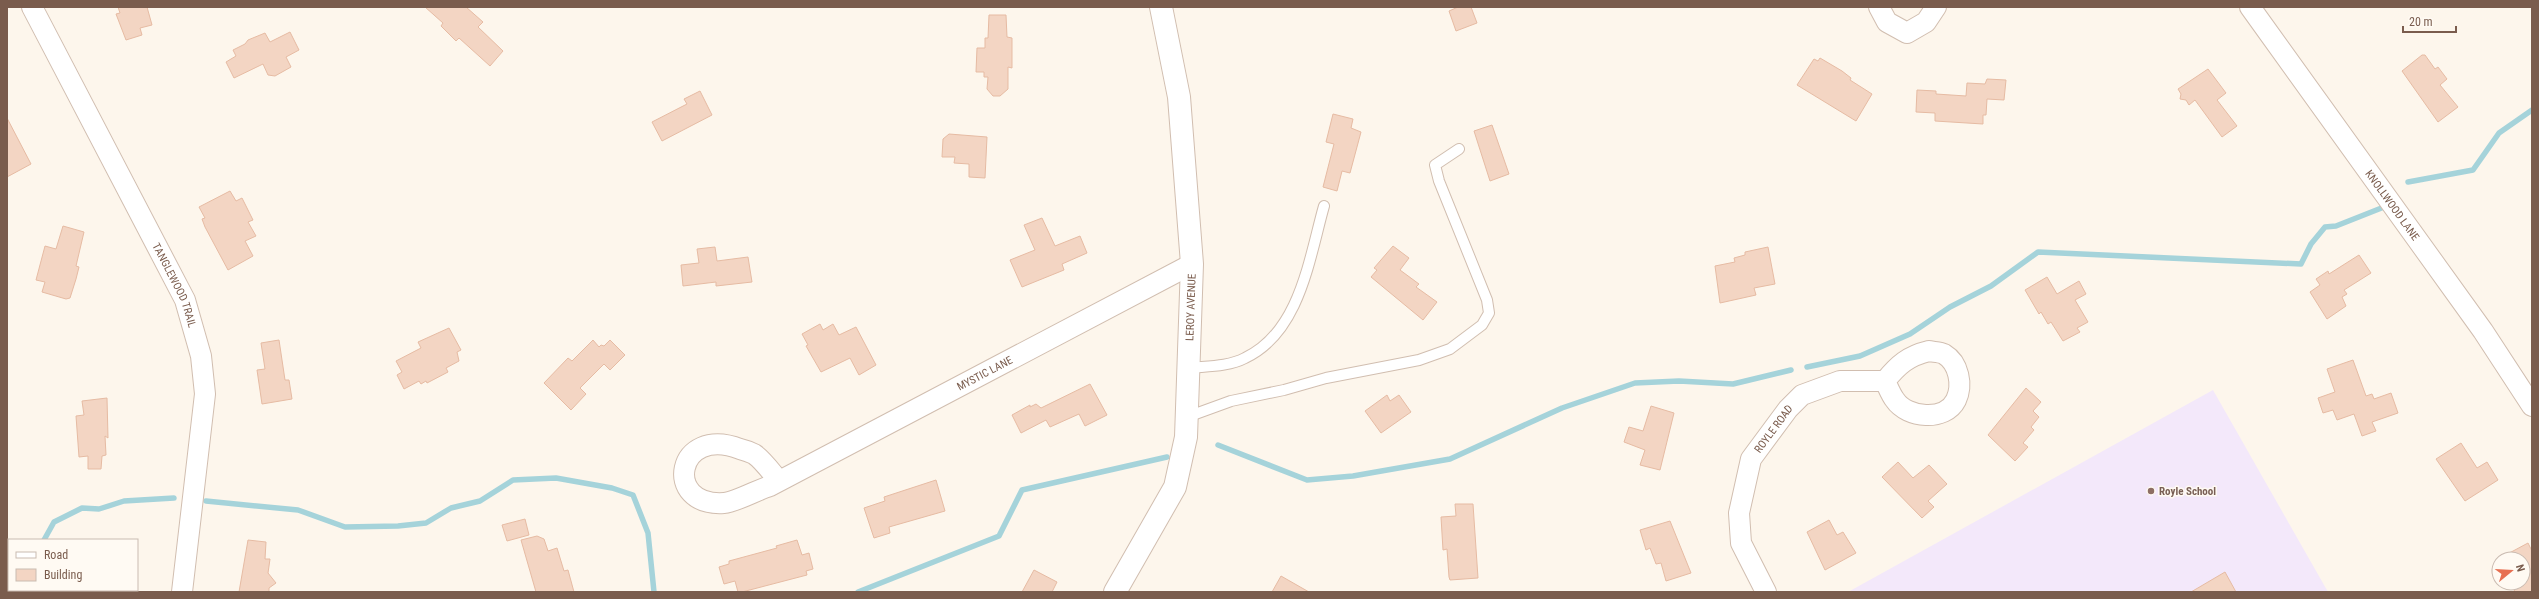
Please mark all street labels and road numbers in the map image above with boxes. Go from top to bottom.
street label: KNOLLWOOD LANE [2363,167,2422,243]
street label: TANGLEWOOD TRAIL [150,241,199,329]
street label: LEROY AVENUE [1183,273,1198,341]
street label: MYSTIC LANE [955,353,1015,393]
street label: ROYLE ROAD [1751,402,1795,455]

